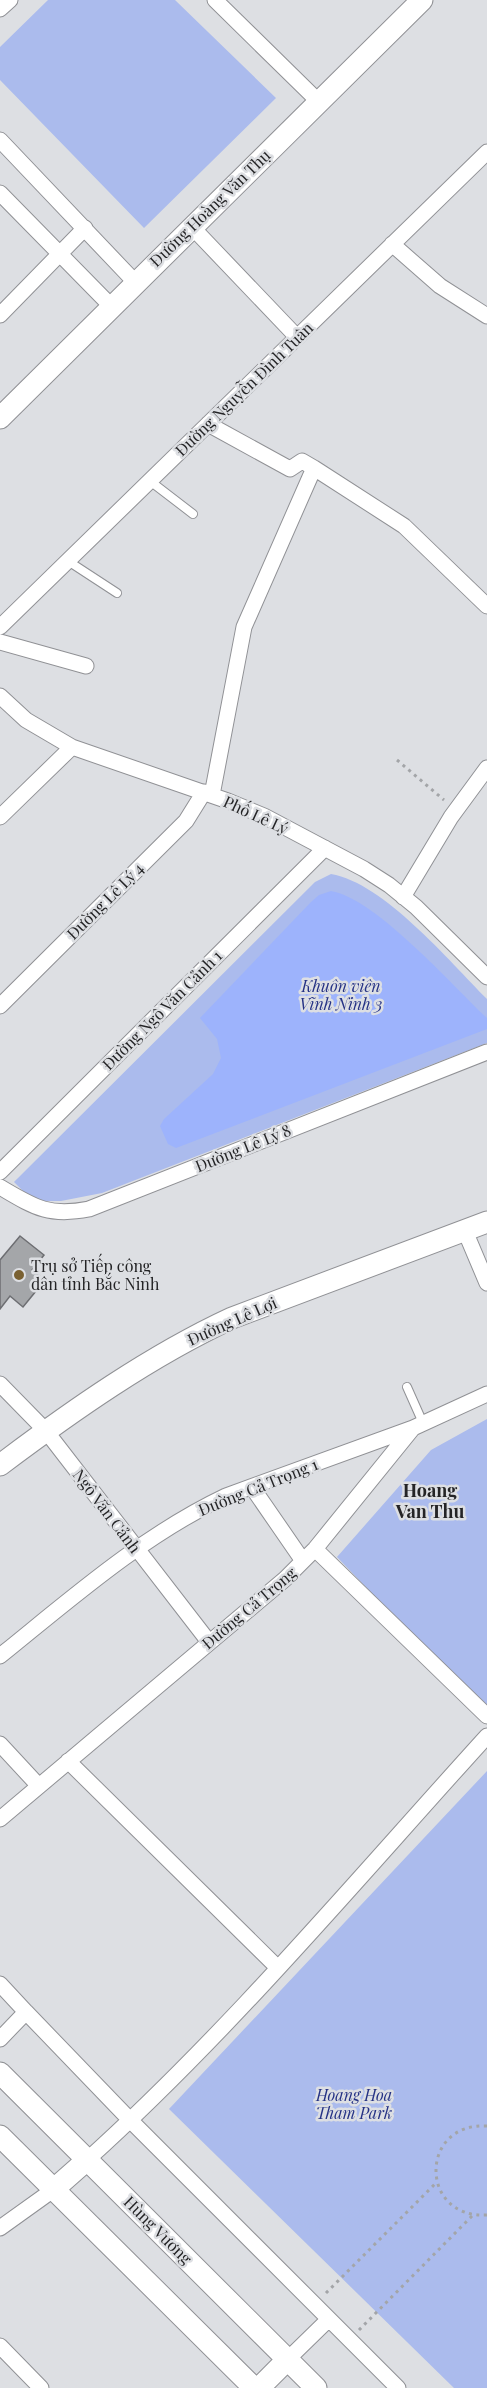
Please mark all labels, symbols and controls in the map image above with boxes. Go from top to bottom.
street label: Đường Hoàng Văn Thụ [145,144,275,271]
street label: Đường Nguyễn Đình Tuân [170,317,318,460]
street label: Phố Lê Lý [220,789,293,839]
street label: Đường Lê Lý 4 [62,858,148,944]
street label: Đường Ngô Văn Cảnh 1 [97,945,226,1074]
park label: Khuôn viên Vĩnh Ninh 3 [299,975,383,1014]
street label: Đường Lê Lý 8 [192,1119,294,1176]
place label: Trụ sở Tiếp công dân tỉnh Bắc Ninh [31,1253,160,1294]
marker: Trụ sở Tiếp công dân tỉnh Bắc Ninh [12,1268,26,1282]
street label: Đường Lê Lợi [184,1291,280,1350]
street label: Đường Cả Trọng 1 [195,1453,321,1520]
street label: Ngô Văn Cảnh [69,1464,146,1557]
district label: Hoang Van Thu [395,1478,464,1523]
street label: Đường Cả Trọng [197,1562,301,1653]
park label: Hoang Hoa Tham Park [315,2084,392,2123]
street label: Hùng Vương [120,2191,197,2269]

